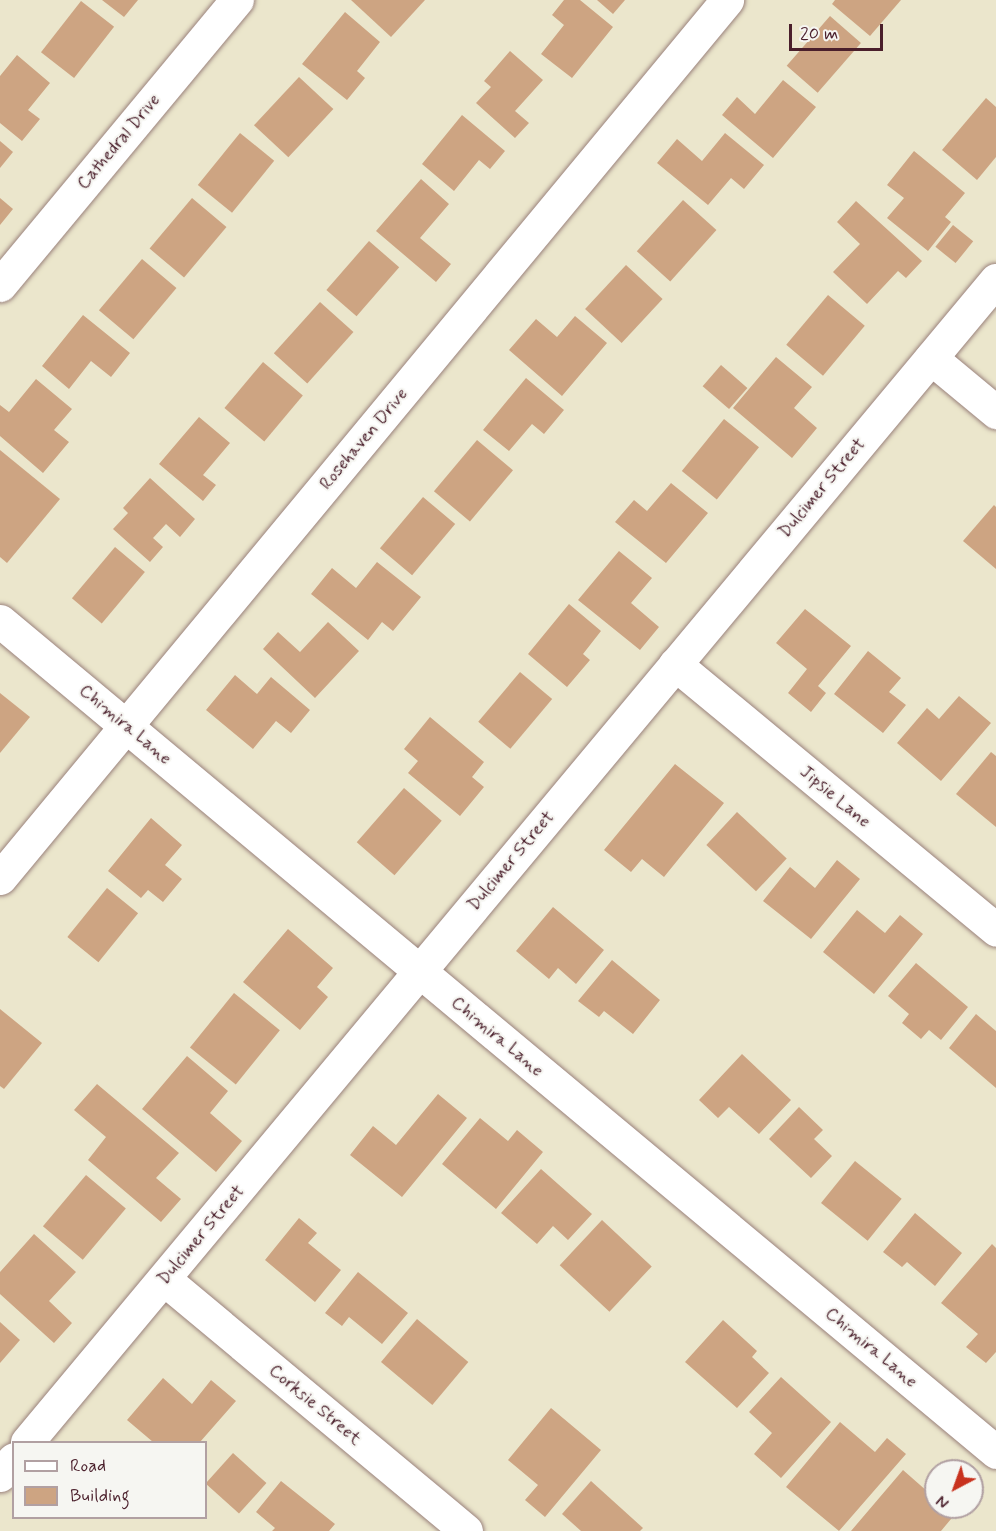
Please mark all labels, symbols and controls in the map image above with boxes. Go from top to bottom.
scale bar [792,12,886,50]
text: 20 m [800,22,838,46]
street label: Cathedral Drive [73,90,165,194]
street label: Rosehaven Drive [316,384,412,494]
street label: Dulcimer Street [774,434,870,542]
street label: Chimira Lane [75,681,175,769]
street label: Jipsie Lane [795,761,875,833]
street label: Dulcimer Street [463,807,559,915]
street label: Chimira Lane [447,993,547,1081]
street label: Dulcimer Street [153,1181,249,1289]
street label: Chimira Lane [821,1304,921,1392]
street label: Corksie Street [264,1360,366,1450]
legend [12,1441,207,1519]
text: Road [70,1454,106,1478]
north arrow [924,1459,984,1519]
text: Building [70,1484,130,1508]
text: N [932,1490,954,1513]

